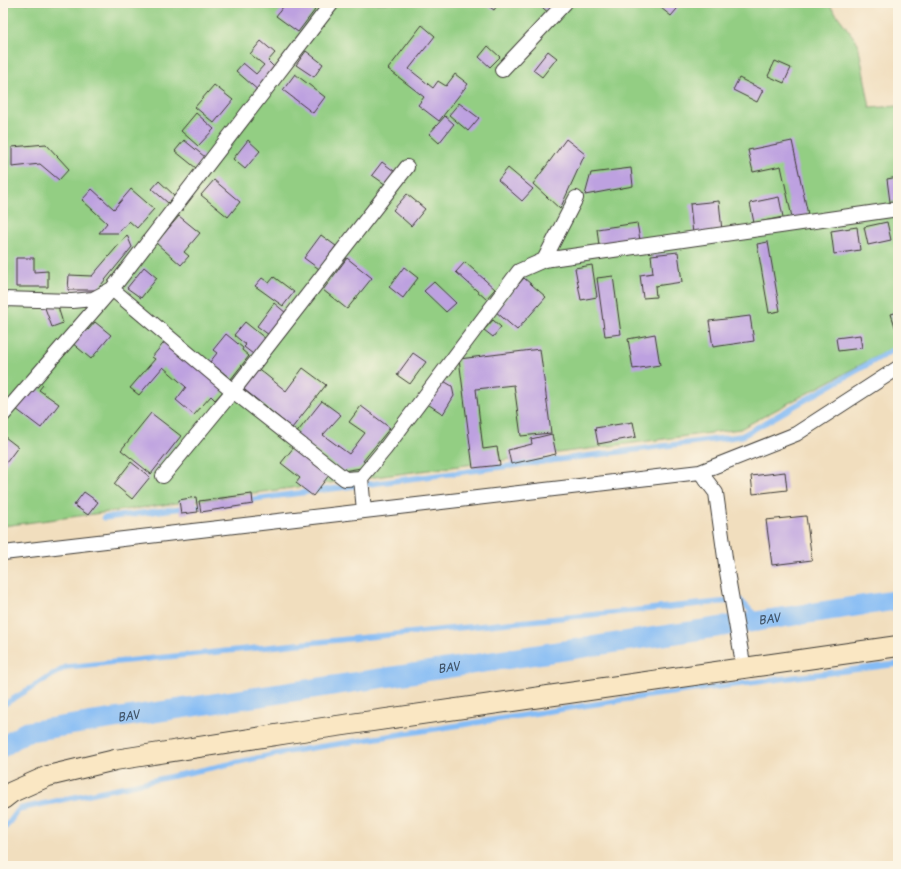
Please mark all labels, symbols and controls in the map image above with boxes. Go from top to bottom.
water label: BAV [757,610,783,629]
water label: BAV [437,658,463,678]
water label: BAV [116,707,142,726]

